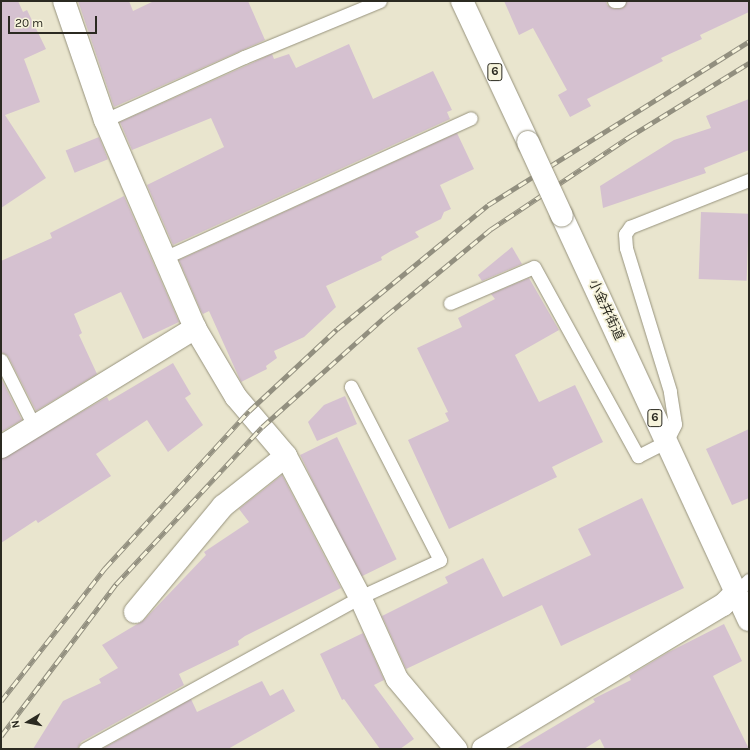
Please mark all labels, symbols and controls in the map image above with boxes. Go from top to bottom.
scale bar [10,8,99,34]
text: 20 m [15,16,43,30]
road number: 6 [487,62,503,82]
street label: 小金井街道 [585,277,627,343]
road number: 6 [647,408,663,428]
north arrow [8,702,48,742]
text: N [9,719,23,729]

